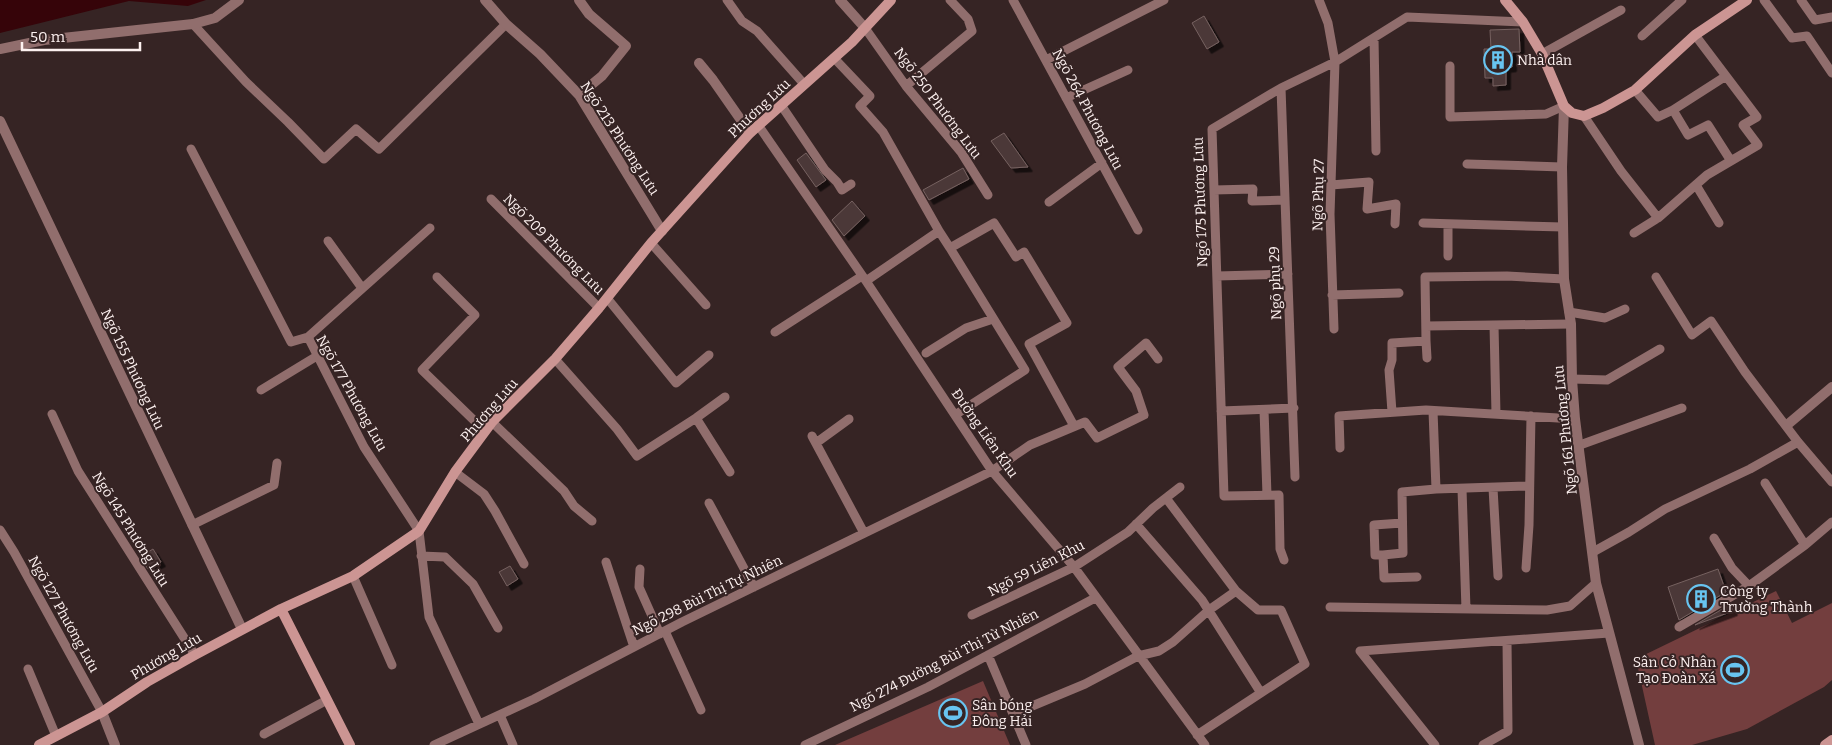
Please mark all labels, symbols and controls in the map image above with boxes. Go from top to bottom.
scale bar [22,20,140,52]
text: 50 m [30,28,66,46]
street label: Ngõ 250 Phương Lưu [890,44,985,162]
building icon: Nhà dân [1483,45,1513,75]
street label: Ngõ 264 Phương Lưu [1048,46,1127,173]
place label: Nhà dân [1517,52,1572,69]
street label: Phương Lưu [725,75,794,141]
street label: Ngõ 213 Phương Lưu [577,78,663,198]
street label: Ngõ 175 Phương Lưu [1190,136,1211,267]
street label: Ngõ Phụ 27 [1309,159,1328,231]
street label: Ngõ 209 Phương Lưu [500,190,608,298]
street label: Ngõ phụ 29 [1266,246,1285,320]
street label: Ngõ 155 Phương Lưu [97,306,168,433]
street label: Ngõ 177 Phương Lưu [313,332,391,455]
street label: Ngõ 161 Phương Lưu [1550,364,1581,495]
street label: Phương Lưu [457,375,522,445]
street label: Đường Liên Khu [948,386,1022,481]
street label: Ngõ 145 Phương Lưu [88,469,173,590]
street label: Ngõ 59 Liên Khu [985,537,1088,600]
street label: Ngõ 298 Bùi Thị Tự Nhiên [630,552,785,639]
street label: Ngõ 127 Phương Lưu [24,553,103,676]
place label: Công ty Trường Thành [1720,583,1813,616]
building icon: Công ty Trường Thành [1686,584,1716,614]
street label: Ngõ 274 Đường Bùi Thị Từ Nhiên [847,605,1041,716]
street label: Phương Lưu [128,629,205,683]
place label: Sân Cỏ Nhân Tạo Đoàn Xá [1633,654,1716,687]
sports icon: Sân Cỏ Nhân Tạo Đoàn Xá [1720,655,1750,685]
place label: Sân bóng Đông Hải [972,697,1032,730]
sports icon: Sân bóng Đông Hải [938,698,968,728]

